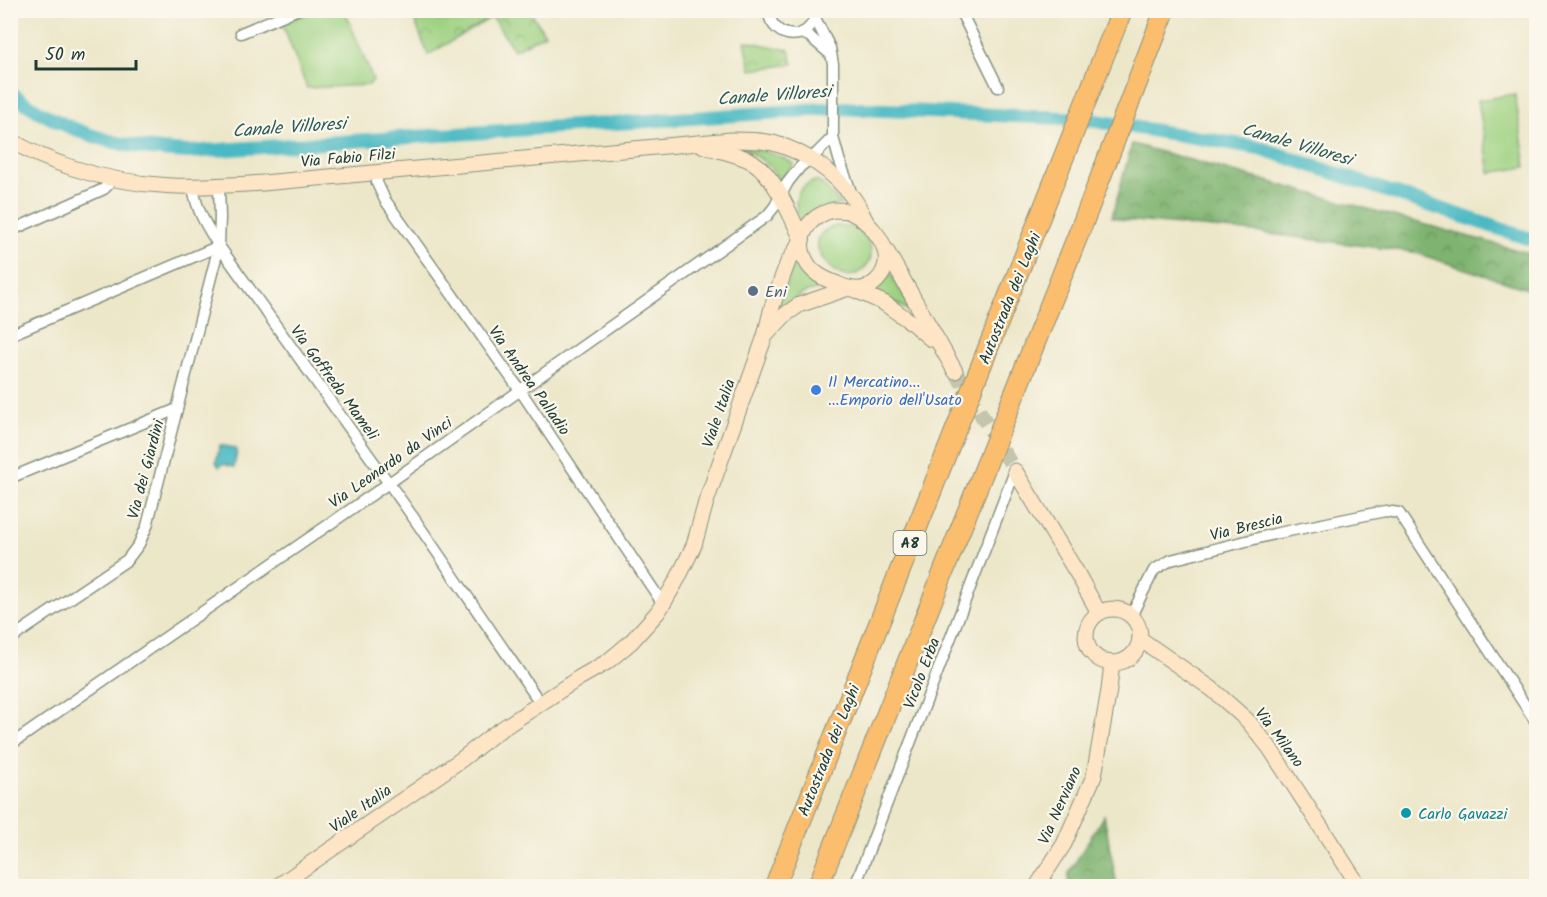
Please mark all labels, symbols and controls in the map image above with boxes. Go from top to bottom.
scale bar [36,33,136,71]
text: 50 m [45,41,85,70]
water label: Canale Villoresi [716,78,836,115]
water label: Canale Villoresi [231,110,351,147]
water label: Canale Villoresi [1238,116,1359,176]
street label: Via Fabio Filzi [300,142,398,175]
street label: Autostrada dei Laghi [973,228,1049,368]
place label: Eni [765,280,788,305]
marker: Eni [746,284,760,298]
street label: Via Goffredo Mameli [283,320,385,447]
street label: Via Andrea Palladio [481,321,576,441]
place label: Il Mercatino... ...Emporio dell'Usato [828,370,962,413]
street label: Viale Italia [696,376,743,451]
marker: Il Mercatino... ...Emporio dell'Usato [809,383,823,397]
street label: Via Leonardo da Vinci [324,410,459,515]
street label: Via dei Giardini [121,416,172,522]
street label: Via Brescia [1207,506,1285,549]
road number: A8 [894,531,926,555]
street label: Vicolo Erba [897,634,947,713]
street label: Autostrada dei Laghi [792,680,868,820]
street label: Via Milano [1248,702,1310,773]
street label: Via Nerviano [1032,762,1089,849]
street label: Viale Italia [325,779,397,840]
place label: Carlo Gavazzi [1418,802,1509,827]
marker: Carlo Gavazzi [1399,806,1413,820]

